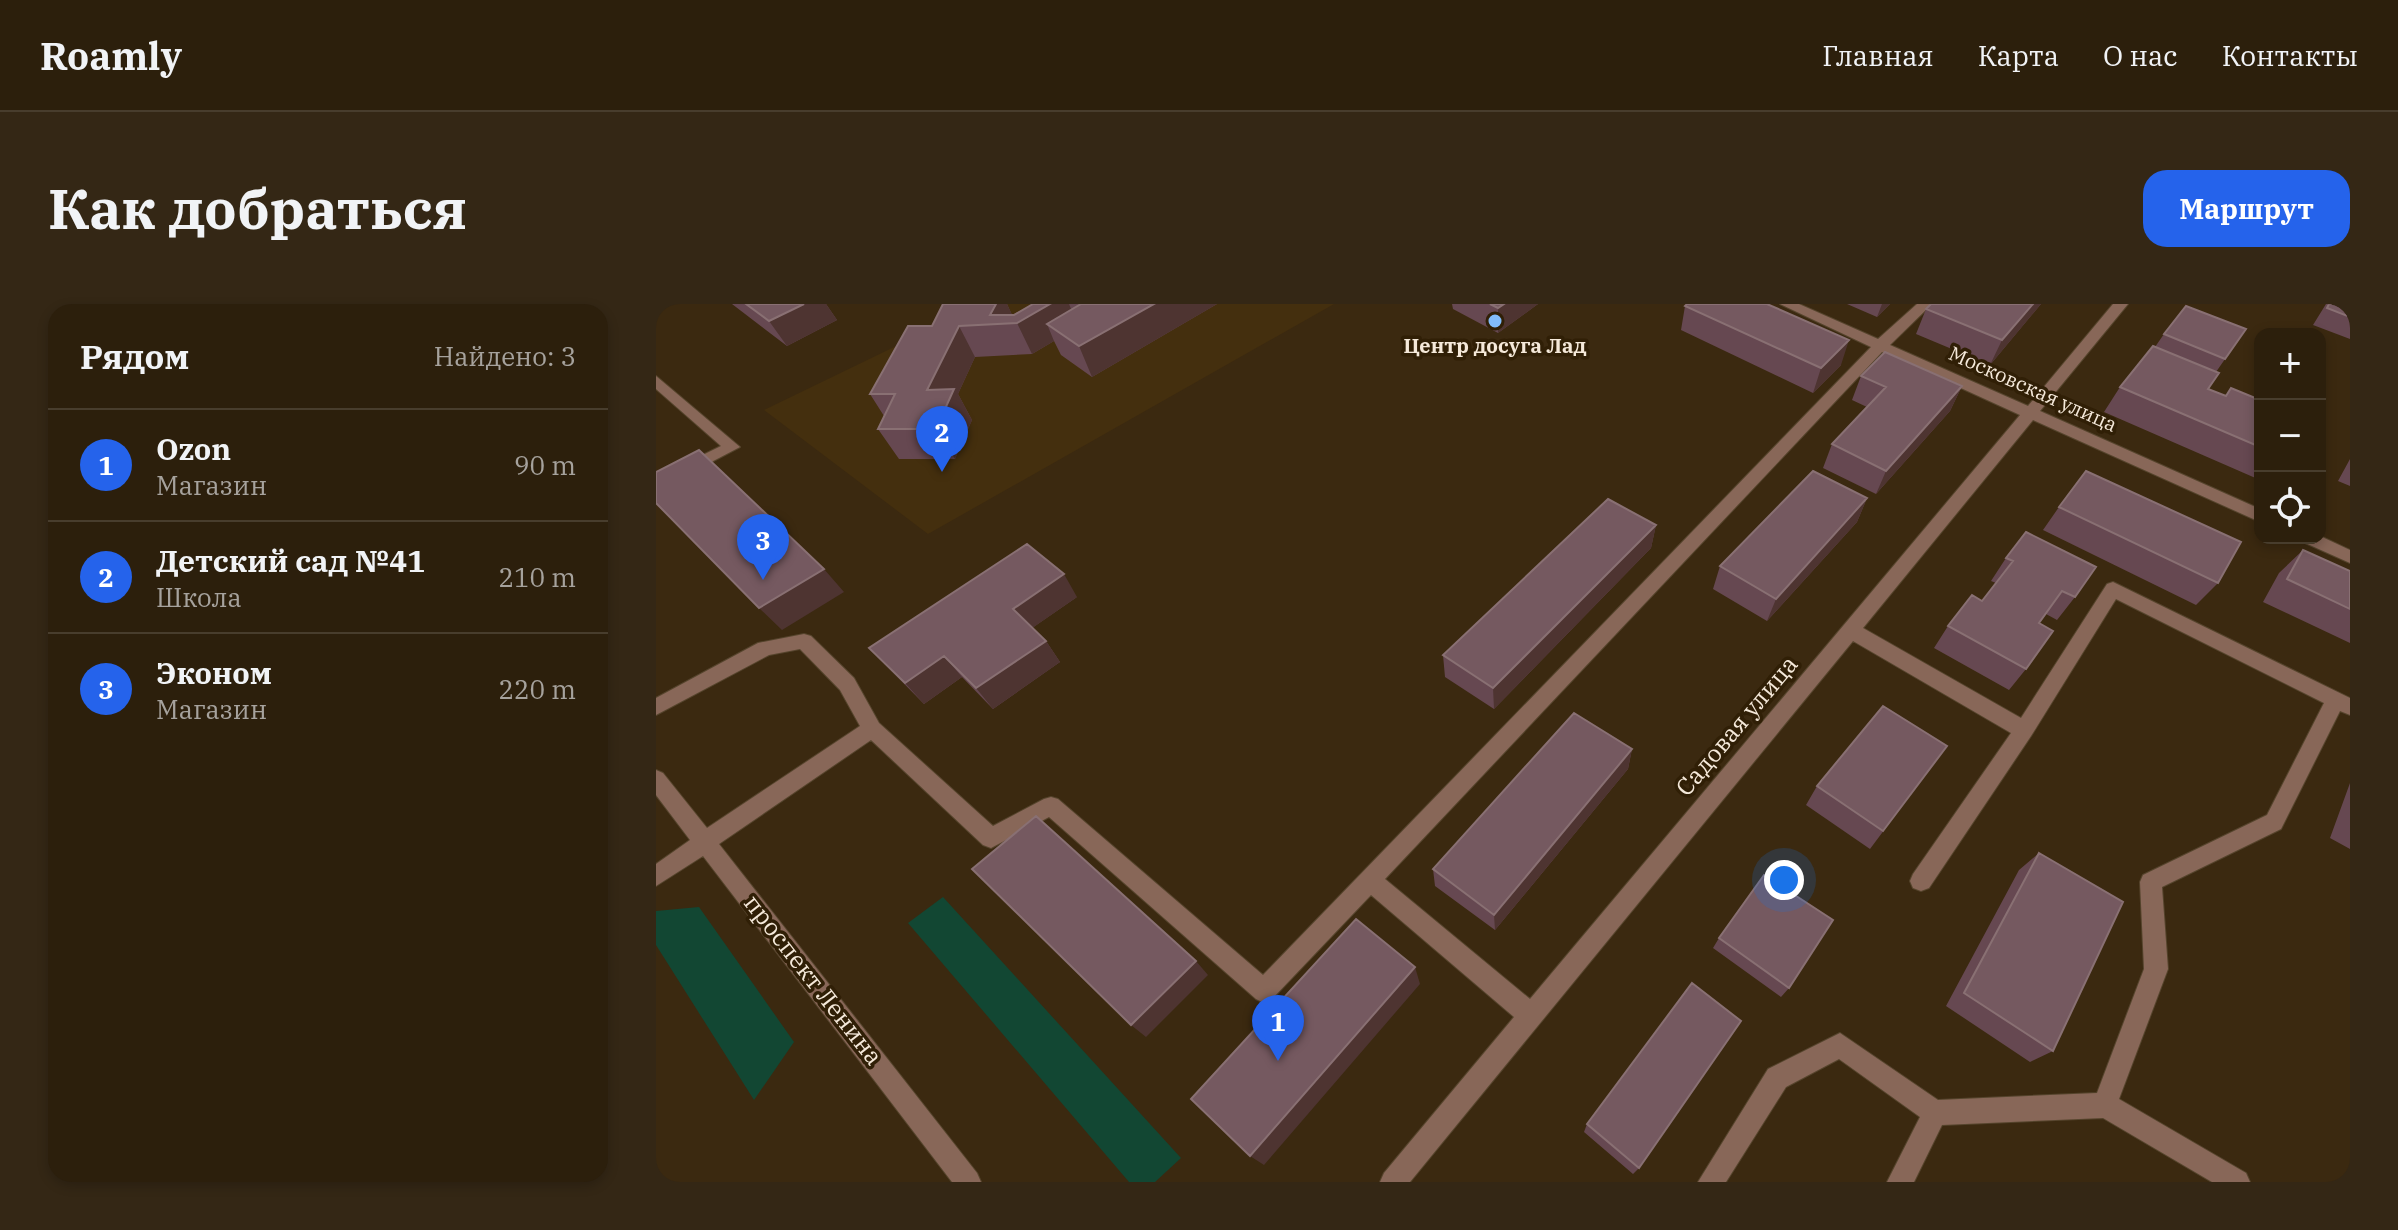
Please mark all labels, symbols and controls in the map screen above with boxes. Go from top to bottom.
text: Roamly [40,31,182,80]
text: Главная [1822,37,1934,74]
text: Карта [1978,37,2059,74]
text: О нас [2103,37,2178,74]
text: Контакты [2222,37,2358,74]
button: Маршрут [2143,170,2350,247]
text: Как добраться [48,172,467,244]
marker: Центр досуга Лад [1486,312,1504,330]
map controls [2254,328,2326,544]
button: + [2254,328,2326,400]
place label: Центр досуга Лад [1404,332,1587,359]
text: Рядом [80,334,189,378]
text: Найдено: 3 [434,339,576,373]
street label: Московская улица [1945,339,2122,438]
button: − [2254,400,2326,472]
pin: 2 [916,406,968,472]
text: Ozon [156,429,231,468]
text: 1 [98,448,114,482]
text: 90 m [514,448,576,482]
text: Магазин [156,468,267,502]
button: locate [2254,472,2326,544]
pin: 3 [737,514,789,580]
text: Детский сад №41 [156,541,425,580]
text: 2 [98,560,114,594]
text: 210 m [498,560,576,594]
text: Школа [156,580,242,614]
street label: Садовая улица [1668,649,1804,802]
text: Эконом [156,653,272,692]
text: 3 [98,672,114,706]
text: 220 m [498,672,576,706]
text: Магазин [156,692,267,726]
your location [1764,860,1804,900]
street label: проспект Ленина [737,888,890,1071]
pin: 1 [1252,995,1304,1061]

